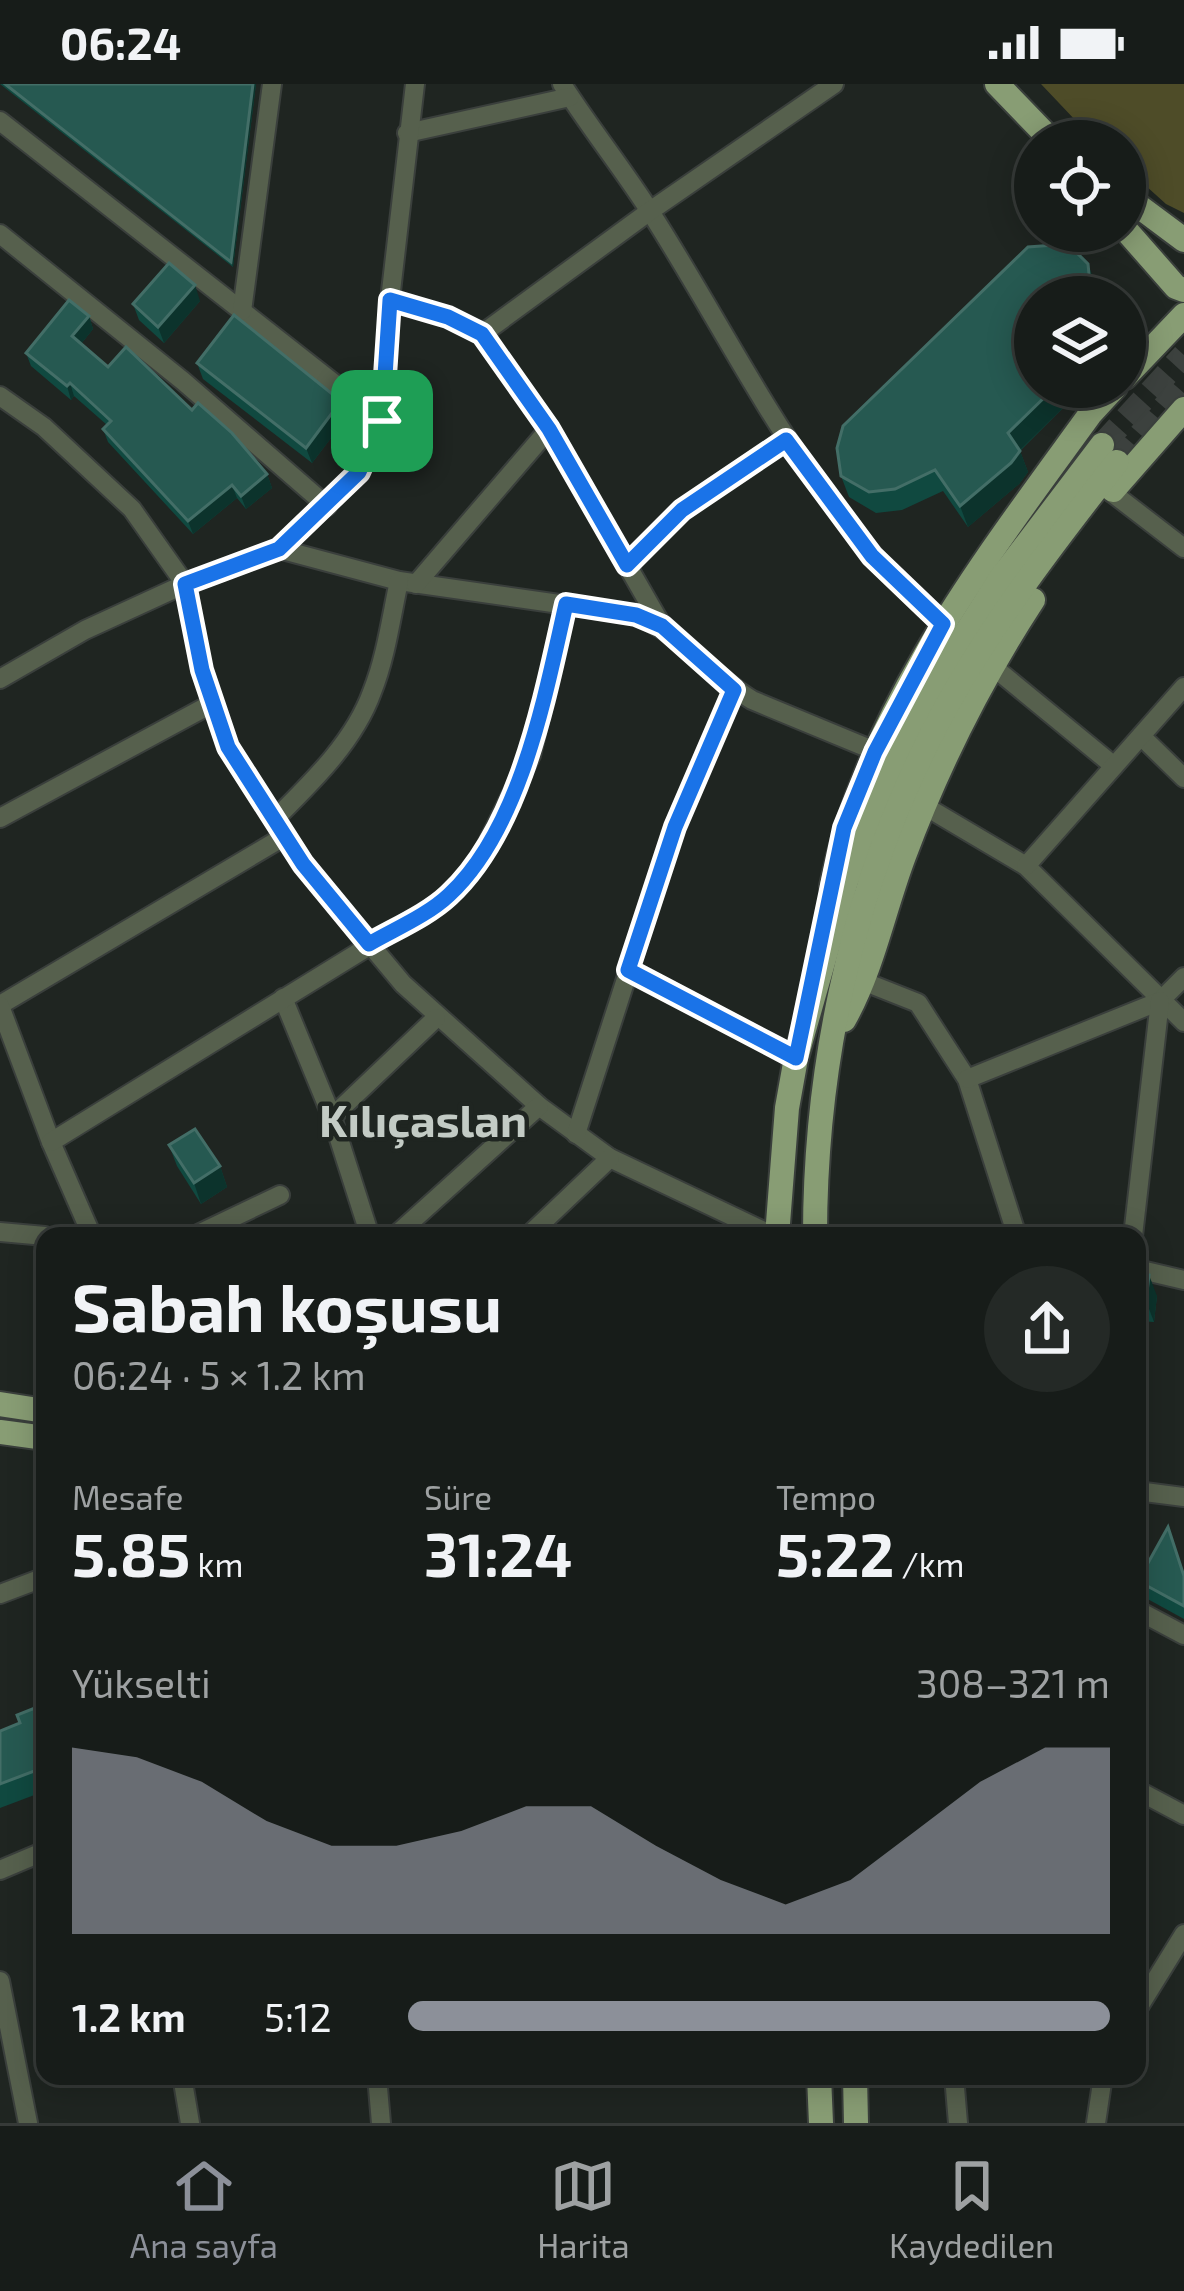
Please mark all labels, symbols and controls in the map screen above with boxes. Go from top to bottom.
text: 06:24 [60,15,181,69]
map controls [1014,120,1146,408]
button: locate [1014,120,1146,252]
button: layers [1014,276,1146,408]
pin [331,370,433,472]
icon: arrive [349,388,415,454]
district label: Kılıçaslan [319,1092,527,1149]
text: Sabah koşusu [72,1266,502,1345]
button: share [984,1266,1110,1392]
text: 06:24 · 5 × 1.2 km [72,1351,366,1398]
text: Mesafe [72,1477,184,1517]
text: Süre [424,1477,492,1517]
text: Tempo [776,1477,876,1517]
text: 5.85 [72,1517,190,1589]
text: 31:24 [424,1517,572,1589]
text: 5:22 [776,1517,894,1589]
text: km [190,1544,243,1584]
text: /km [894,1544,964,1584]
text: Yükselti [72,1659,211,1706]
text: 308–321 m [916,1659,1110,1706]
text: 1.2 km [72,1993,186,2040]
text: 5:12 [264,1993,332,2040]
tab: Ana sayfa [130,2153,278,2265]
tab: Harita [537,2153,630,2265]
tab: Kaydedilen [889,2153,1054,2265]

